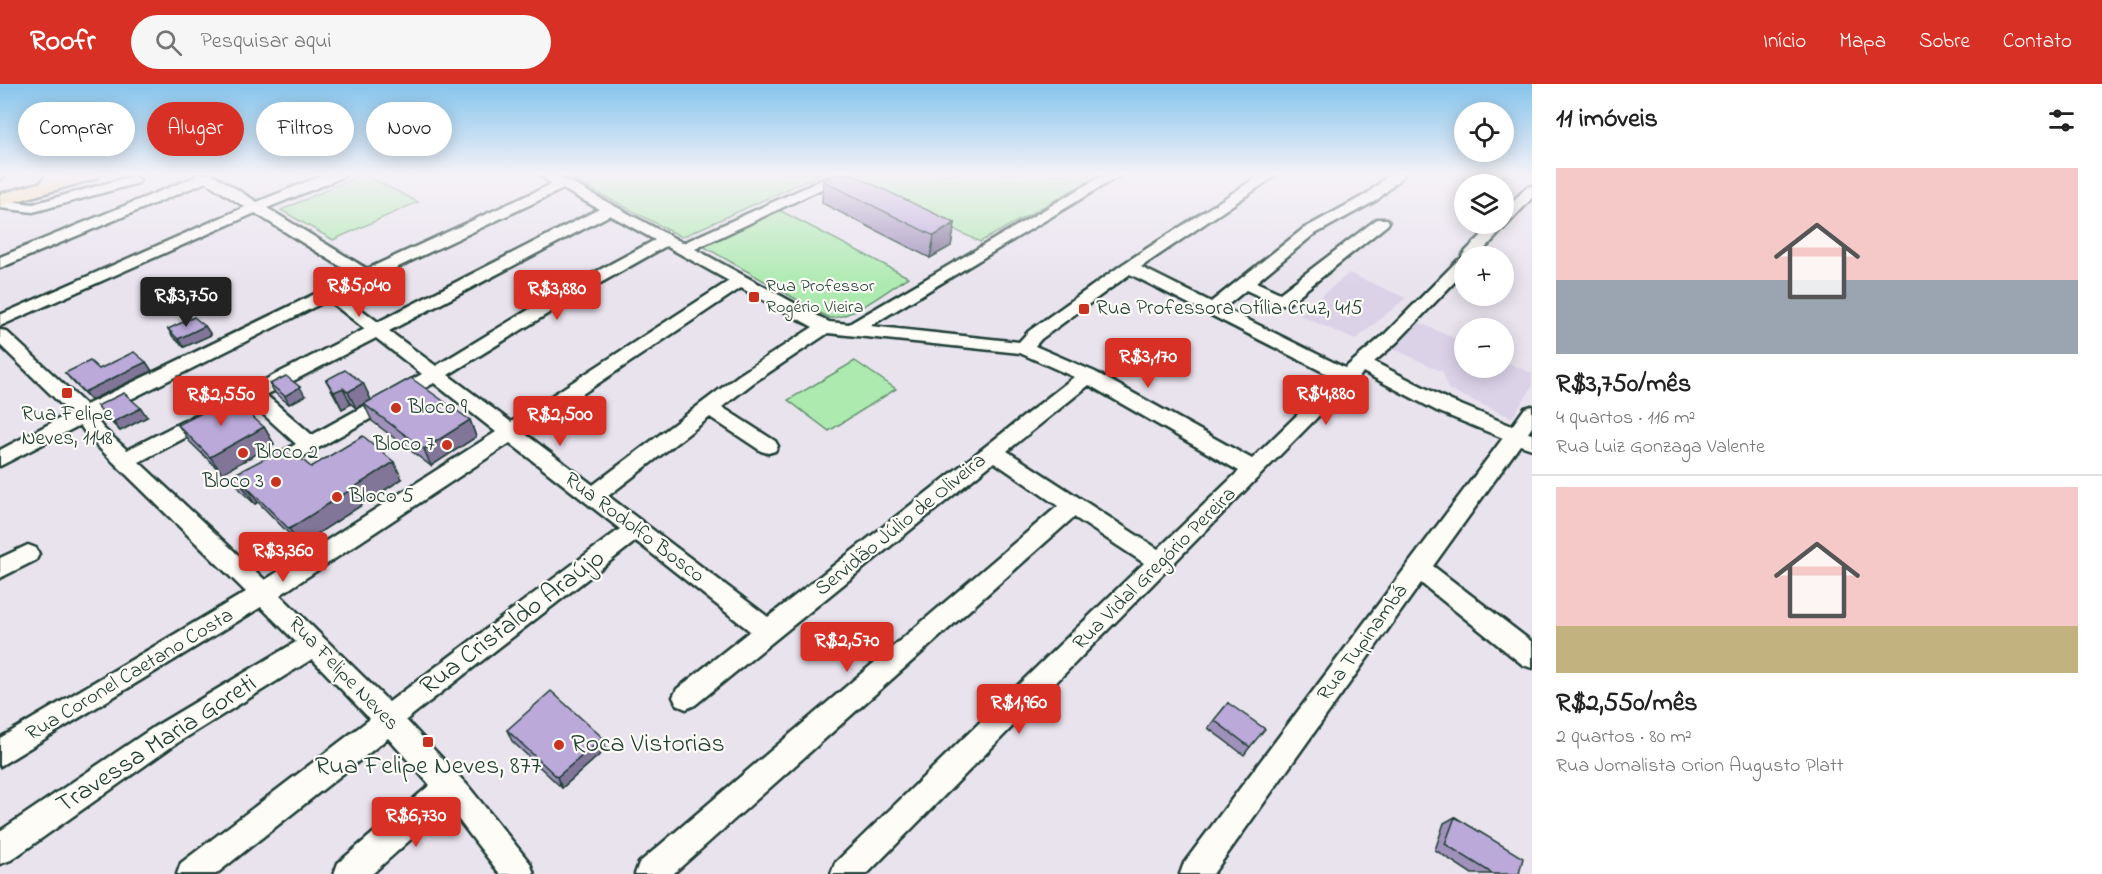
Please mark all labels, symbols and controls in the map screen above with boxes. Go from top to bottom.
search box [131,15,551,69]
text: Roofr [30,22,95,63]
icon: search [152,26,185,59]
text: Pesquisar aqui [200,26,331,58]
text: Início [1763,27,1806,57]
text: Mapa [1839,27,1886,57]
text: Sobre [1919,27,1970,57]
text: Contato [2003,27,2072,57]
text: 11 imóveis [1556,101,1658,139]
chip: Comprar [18,102,135,156]
chip: Alugar [147,102,244,156]
chip: Filtros [256,102,354,156]
chip: Novo [366,102,452,156]
map controls [1454,102,1514,378]
button: locate [1454,102,1514,162]
icon: filters [2045,104,2078,137]
button: layers [1454,174,1514,234]
icon: home [1763,207,1871,315]
button: + [1454,246,1514,306]
pin: R$5,040 [304,267,414,318]
pin: R$3,880 [502,270,612,321]
text: R$5,040 [327,272,391,301]
place label: Rua Professor Rogério Vieira [766,274,875,322]
text: R$3,880 [528,275,586,304]
pin: R$3,750 [131,277,241,328]
text: R$3,750 [154,282,218,311]
marker: Rua Professor Rogério Vieira [747,290,761,304]
place label: Rua Professora Otília Cruz, 415 [1096,294,1363,324]
marker: Rua Professora Otília Cruz, 415 [1077,302,1091,316]
button: − [1454,318,1514,378]
pin: R$3,170 [1093,338,1203,389]
text: R$3,170 [1119,343,1177,372]
text: R$3,750/mês [1556,366,1691,404]
pin: R$4,880 [1271,375,1381,426]
pin: R$2,550 [166,376,276,427]
text: R$4,880 [1297,380,1355,409]
text: R$2,550 [187,381,255,410]
marker: Rua Felipe Neves, 1148 [60,386,74,400]
place label: Bloco 9 [407,393,468,423]
pin: R$2,500 [505,396,615,447]
place label: Rua Felipe Neves, 1148 [21,400,113,454]
marker: Bloco 9 [389,401,403,415]
text: R$2,500 [527,401,593,430]
text: 4 quartos · 116 m² [1556,404,1695,433]
place label: Bloco 7 [373,430,435,460]
text: Rua Luiz Gonzaga Valente [1556,433,1765,462]
place label: Bloco 2 [254,438,318,468]
marker: Bloco 7 [440,438,454,452]
marker: Bloco 2 [236,446,250,460]
street label: Servidão Júlio de Oliveira [809,446,993,604]
street label: Rua Rodolfo Bosco [558,465,711,591]
place label: Bloco 3 [202,467,264,497]
marker: Bloco 3 [269,475,283,489]
street label: Rua Vidal Gregório Pereira [1066,480,1245,659]
place label: Bloco 5 [348,482,414,512]
marker: Bloco 5 [330,490,344,504]
icon: home [1763,526,1871,634]
pin: R$3,360 [228,532,338,583]
text: R$3,360 [253,537,313,566]
street label: Rua Cristaldo Araújo [412,541,614,705]
street label: Rua Tupinambá [1310,578,1416,708]
street label: Rua Coronel Caetano Costa [21,601,239,749]
street label: Rua Felipe Neves [280,610,406,738]
pin: R$2,570 [792,622,902,673]
text: R$2,570 [815,627,879,656]
street label: Travessa Maria Goreti [49,666,265,824]
pin: R$1,960 [964,684,1074,735]
text: R$2,550/mês [1556,685,1698,723]
text: R$1,960 [991,689,1047,718]
text: 2 quartos · 80 m² [1556,723,1692,752]
place label: Roca Vistorias [571,726,725,764]
marker: Rua Felipe Neves, 877 [421,735,435,749]
marker: Roca Vistorias [552,738,566,752]
place label: Rua Felipe Neves, 877 [315,748,542,786]
text: Rua Jornalista Orion Augusto Platt [1556,752,1843,781]
pin: R$6,730 [361,797,471,848]
text: R$6,730 [386,802,446,831]

